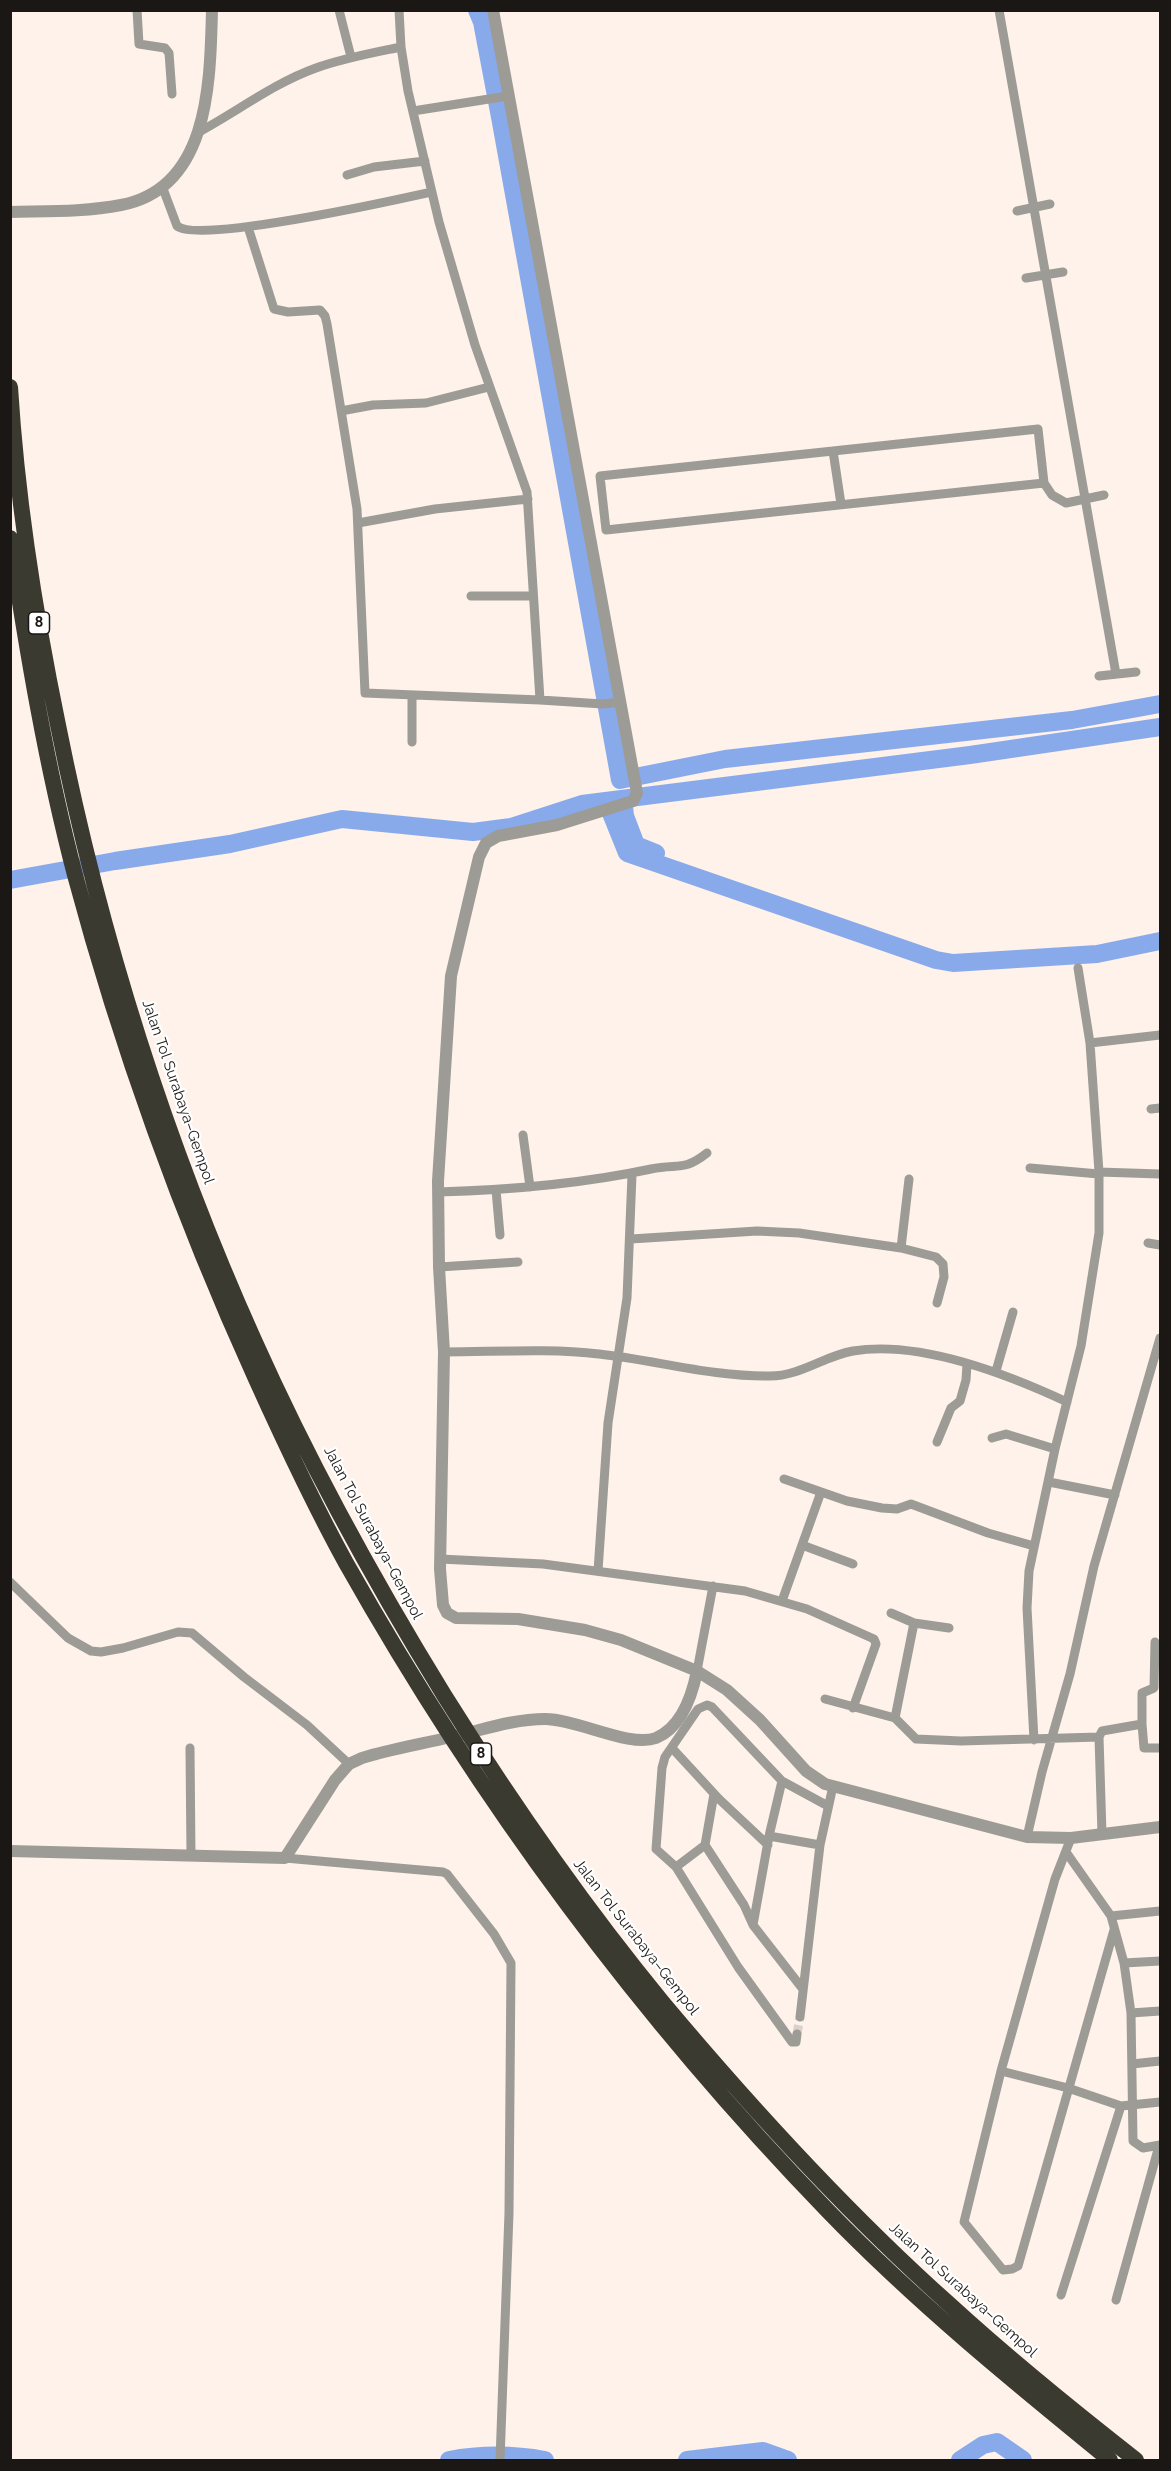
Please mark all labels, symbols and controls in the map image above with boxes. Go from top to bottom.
road number: 8 [28,612,50,634]
street label: Jalan Tol Surabaya–Gempol [138,998,218,1186]
street label: Jalan Tol Surabaya–Gempol [320,1443,426,1623]
road number: 8 [470,1743,492,1765]
street label: Jalan Tol Surabaya–Gempol [569,1855,703,2019]
street label: Jalan Tol Surabaya–Gempol [885,2219,1041,2361]

